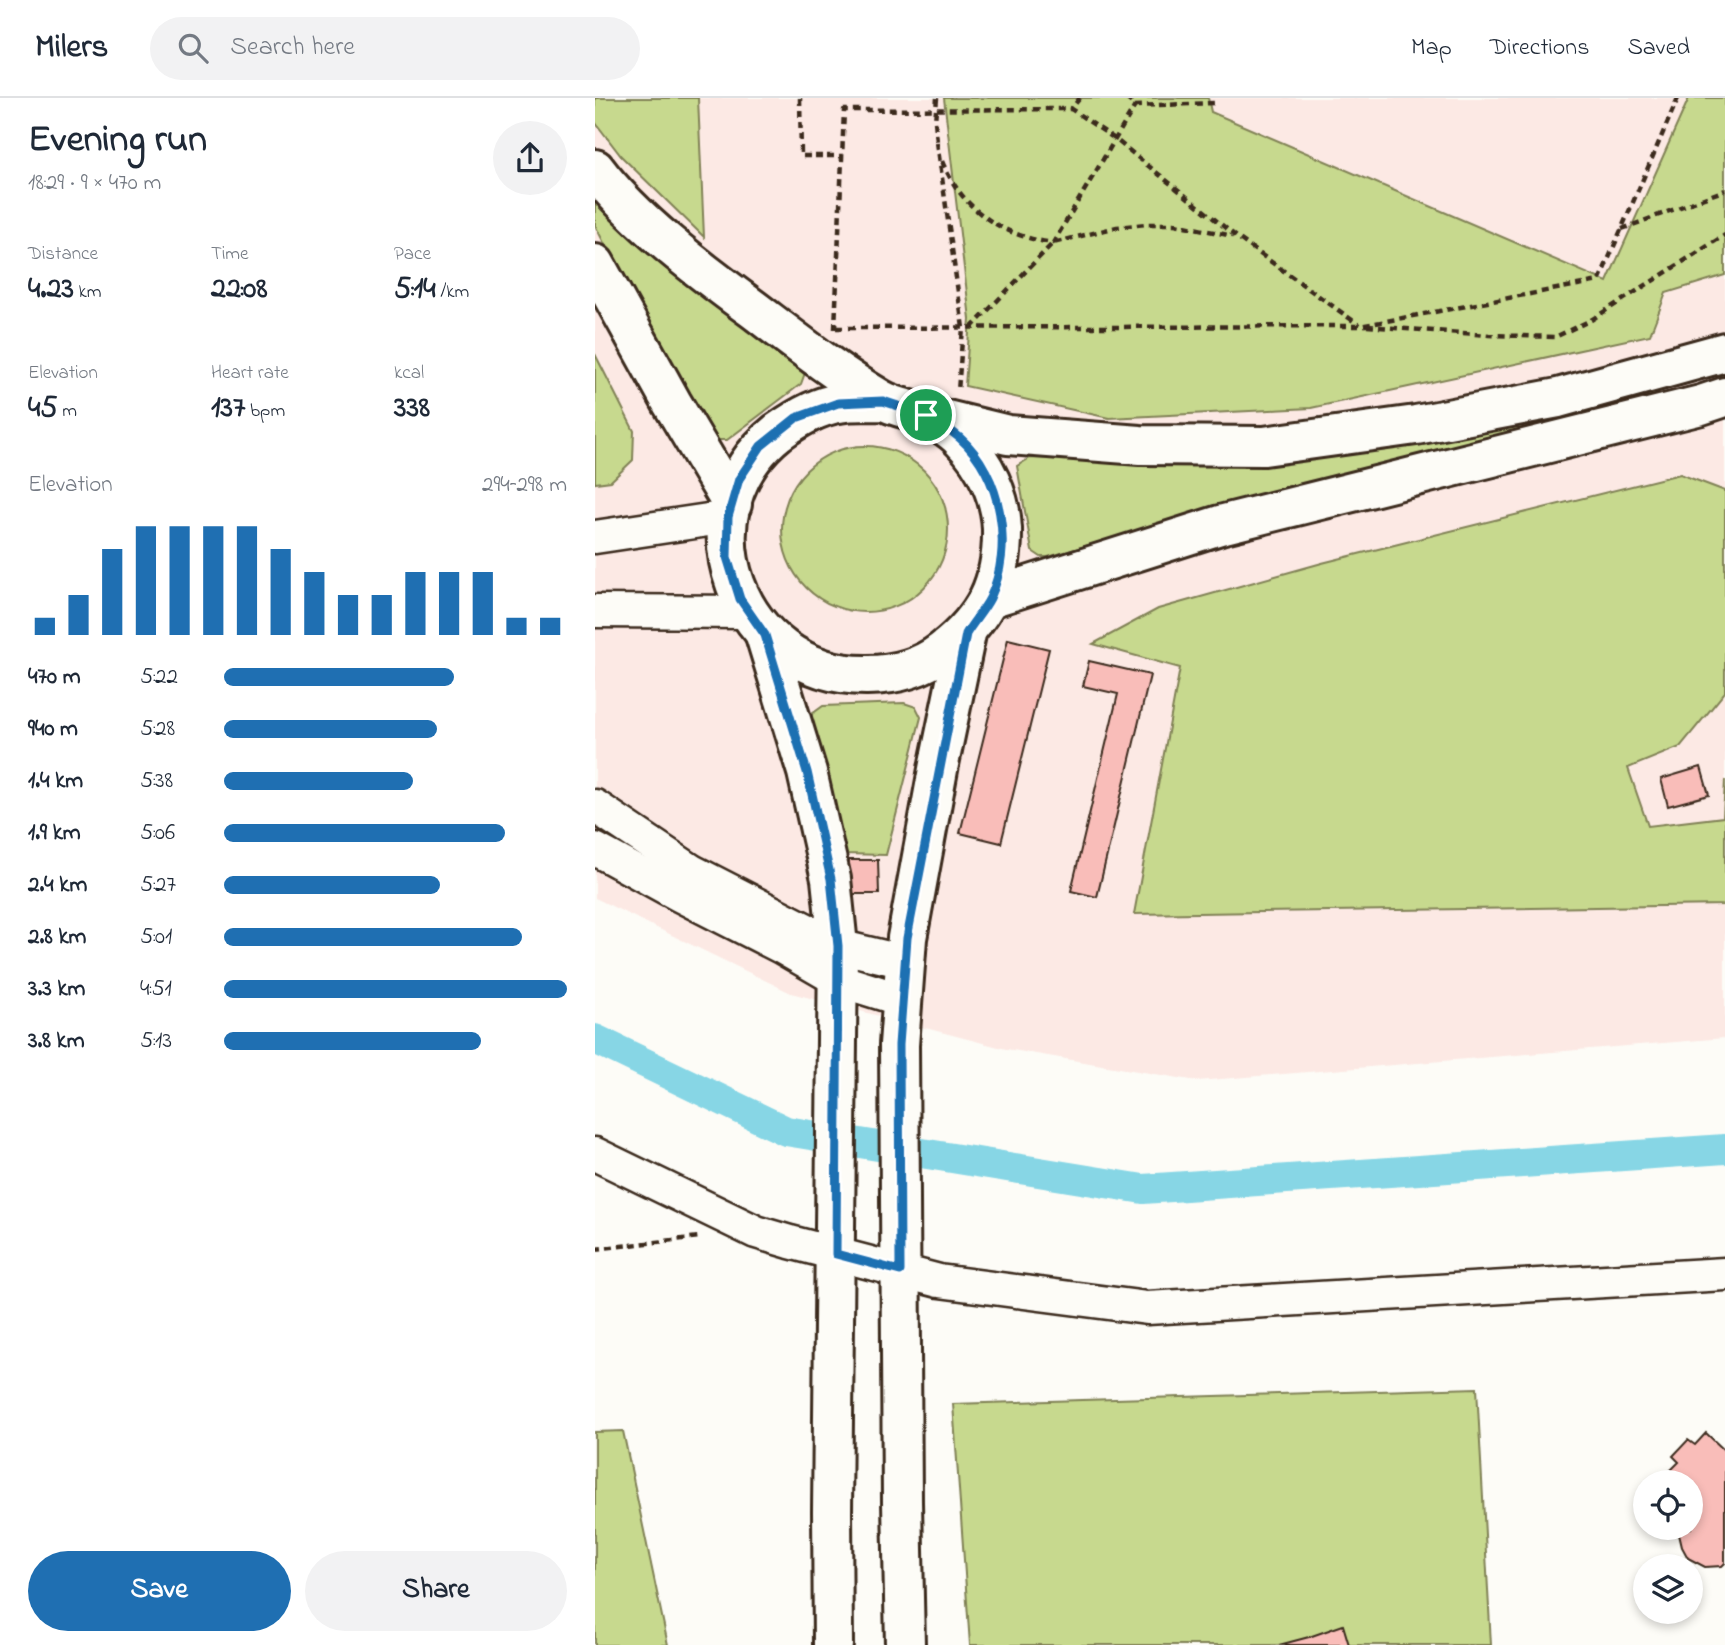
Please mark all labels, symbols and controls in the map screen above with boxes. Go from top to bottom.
search box [150,17,640,80]
text: Milers [35,24,108,72]
icon: search [174,29,212,67]
text: Search here [230,29,355,67]
text: Map [1411,31,1452,66]
text: Directions [1490,31,1589,66]
text: Saved [1627,31,1690,66]
text: Evening run [28,113,207,169]
button: share [493,121,567,195]
text: 18:29 · 9 × 470 m [28,167,161,200]
text: Distance [28,241,98,268]
text: Time [211,241,249,268]
text: Pace [394,241,431,268]
text: 4.23 [28,268,74,312]
text: 22:08 [211,268,268,312]
text: 5:14 [394,268,436,312]
text: km [74,279,102,306]
text: /km [436,279,469,306]
text: Elevation [28,360,98,387]
text: Heart rate [211,360,289,387]
text: kcal [394,360,424,387]
pin [896,385,956,445]
text: 45 [28,387,58,431]
text: 137 [211,387,245,431]
text: 338 [394,387,430,431]
icon: arrive [907,396,945,434]
text: m [58,398,77,425]
text: bpm [245,398,285,425]
text: Elevation [28,469,113,502]
text: 294–298 m [482,469,567,502]
text: 470 m [28,661,81,694]
text: 5:22 [140,661,178,694]
text: 940 m [28,713,78,746]
text: 5:28 [140,713,175,746]
text: 1.4 km [28,765,83,798]
text: 5:38 [140,765,173,798]
text: 1.9 km [28,817,81,850]
text: 5:06 [140,817,175,850]
text: 2.4 km [28,869,87,902]
text: 5:27 [140,869,176,902]
text: 2.8 km [28,921,86,954]
text: 5:01 [140,921,172,954]
text: 3.3 km [28,973,85,1006]
text: 4:51 [140,973,172,1006]
text: 3.8 km [28,1025,85,1058]
text: 5:13 [140,1025,172,1058]
map controls [1633,1470,1703,1624]
button: locate [1633,1470,1703,1540]
button: Save [28,1551,291,1631]
button: Share [305,1551,567,1631]
button: layers [1633,1554,1703,1624]

